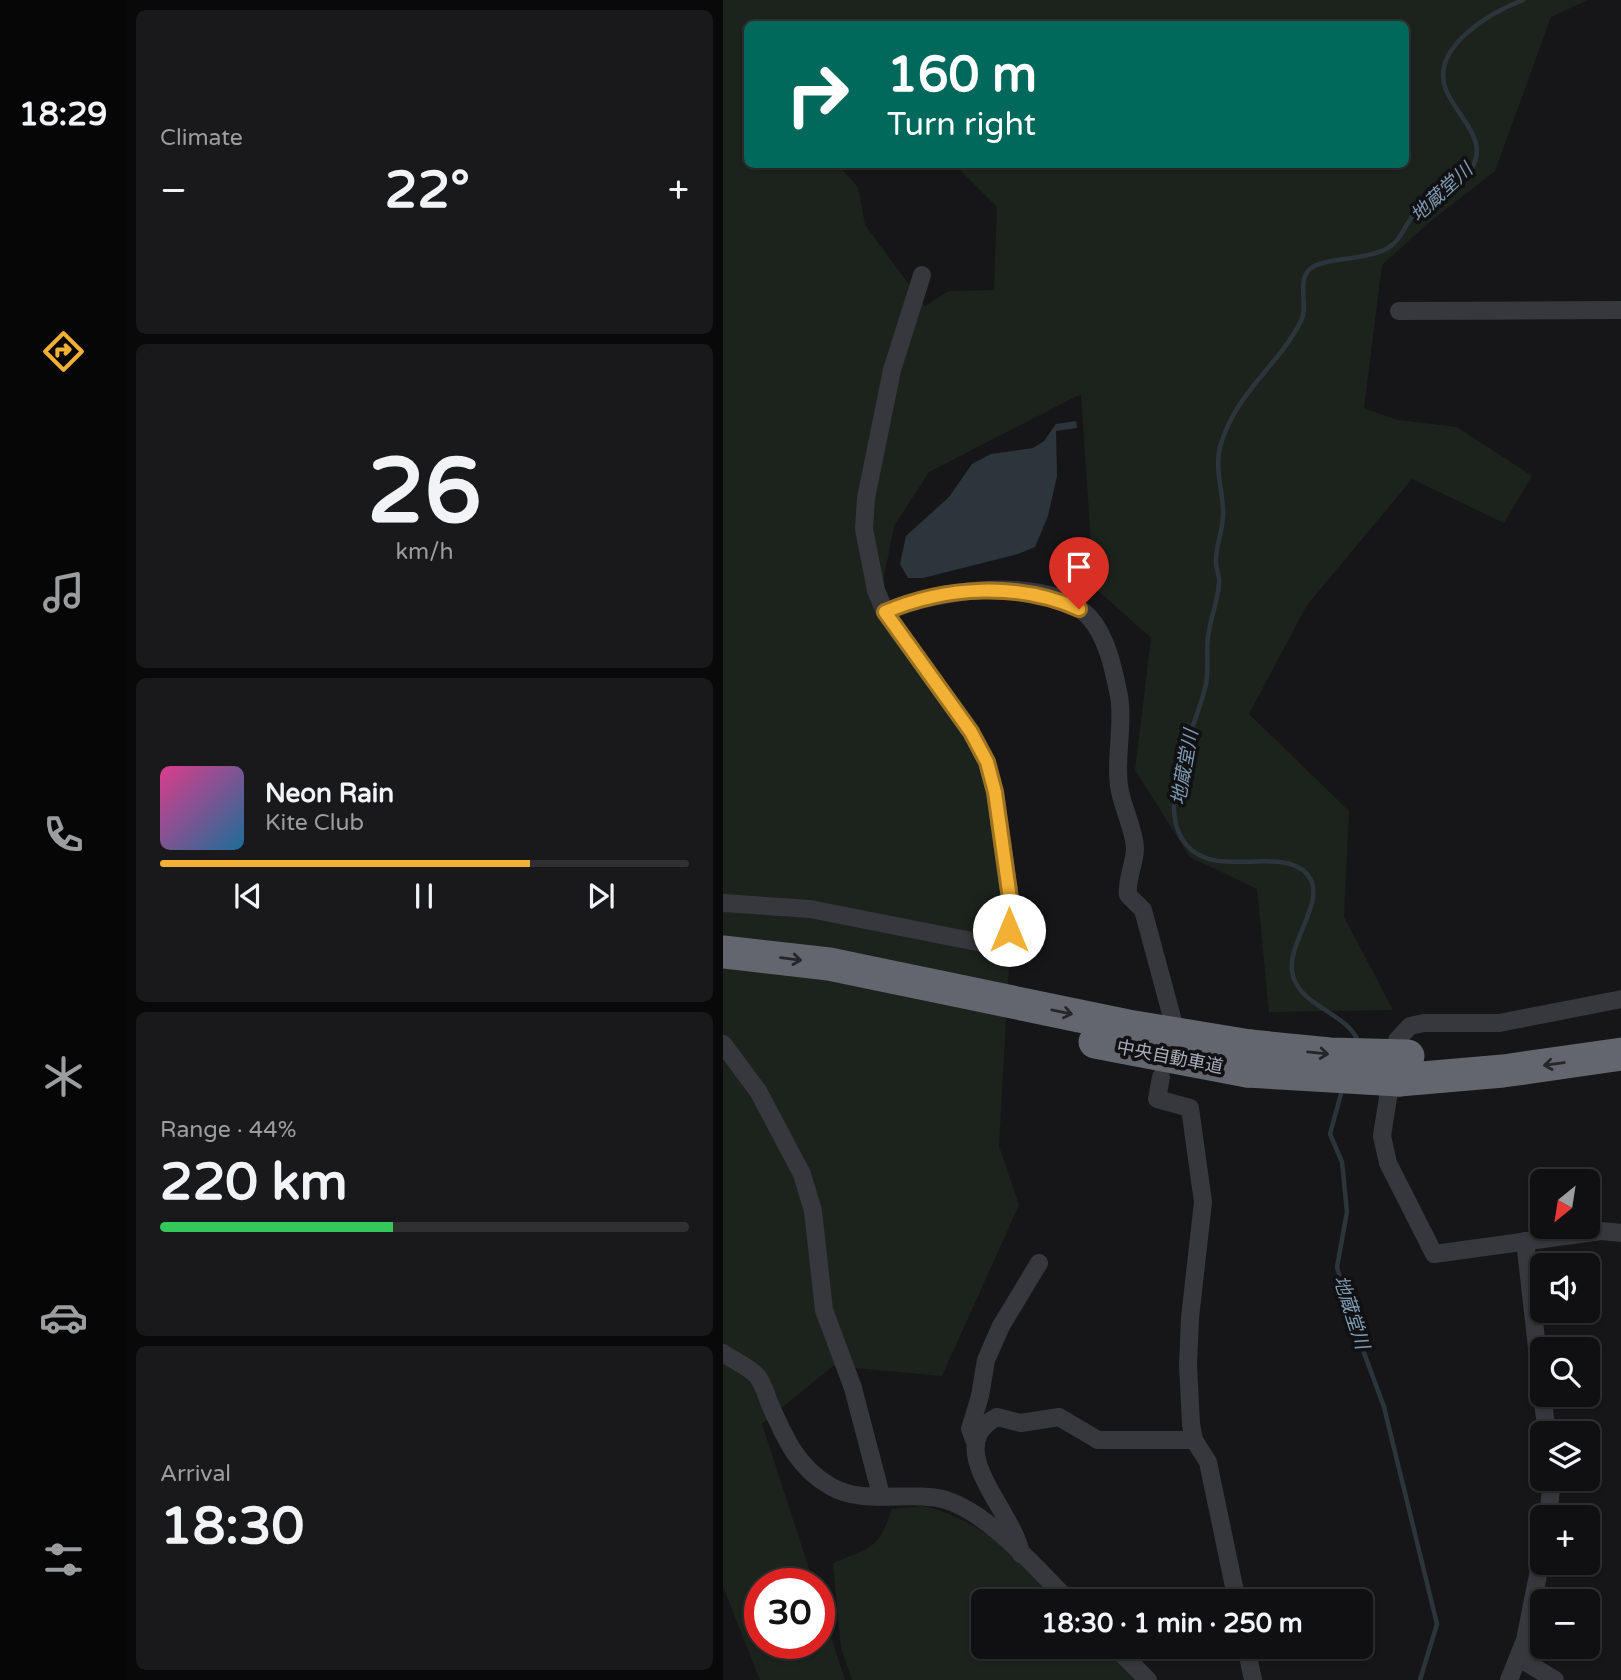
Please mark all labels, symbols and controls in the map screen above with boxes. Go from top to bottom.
text: 160 m [887,46,1037,105]
icon: right [772,49,863,140]
text: 18:29 [19,96,107,134]
text: Turn right [887,106,1036,144]
text: Climate [160,124,243,152]
water label: 地蔵堂川 [1406,157,1478,227]
text: 22° [385,159,470,222]
text: − [160,168,187,214]
text: + [668,168,689,214]
icon: directions [39,327,88,376]
text: 26 [367,437,482,547]
pin [1049,537,1109,609]
text: km/h [396,538,453,566]
icon: arrive [1060,548,1098,586]
icon: music [39,568,88,617]
water label: 地蔵堂川 [1168,726,1203,807]
text: Neon Rain [265,778,394,809]
text: Kite Club [265,809,364,837]
icon: phone [39,810,88,859]
icon: previous [229,877,267,915]
icon: pause [405,877,443,915]
icon: next [582,877,620,915]
position arrow [972,893,1046,967]
one-way arrow [779,952,802,965]
one-way arrow [1050,1005,1073,1019]
street label: 中央自動車道 [1115,1036,1225,1078]
one-way arrow [1306,1047,1329,1060]
icon: climate [39,1052,88,1101]
one-way arrow [1543,1058,1566,1071]
text: Range · 44% [160,1116,296,1144]
text: 220 km [160,1151,348,1214]
north arrow [1530,1169,1600,1239]
map controls [1530,1169,1600,1659]
button: sound [1530,1253,1600,1323]
water label: 地蔵堂川 [1329,1273,1374,1354]
icon: car [39,1293,88,1342]
button: search [1530,1337,1600,1407]
button: layers [1530,1421,1600,1491]
text: Arrival [160,1460,231,1488]
text: 18:30 [160,1495,304,1558]
button: + [1530,1505,1600,1575]
icon: filters [39,1535,88,1584]
speed limit sign: 30 [744,1568,835,1659]
button: − [1530,1589,1600,1659]
text: 18:30 · 1 min · 250 m [1041,1608,1303,1639]

